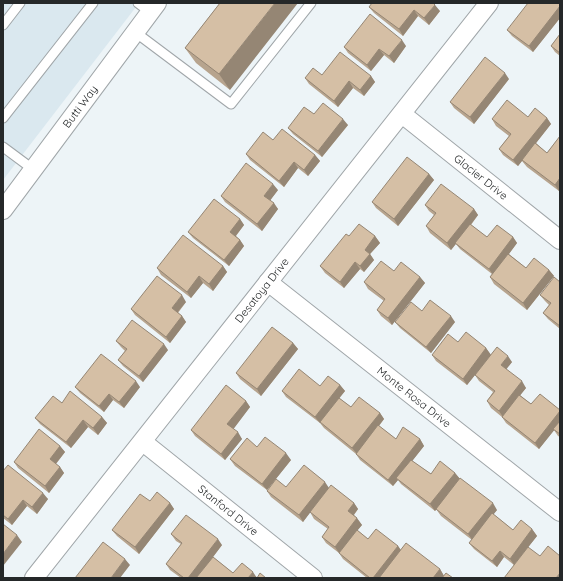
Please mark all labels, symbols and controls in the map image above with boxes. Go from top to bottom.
street label: Butti Way [60,82,100,131]
street label: Glacier Drive [451,151,511,203]
street label: Desatoya Drive [232,255,292,325]
street label: Monte Rosa Drive [374,364,454,431]
street label: Stanford Drive [195,482,261,538]

